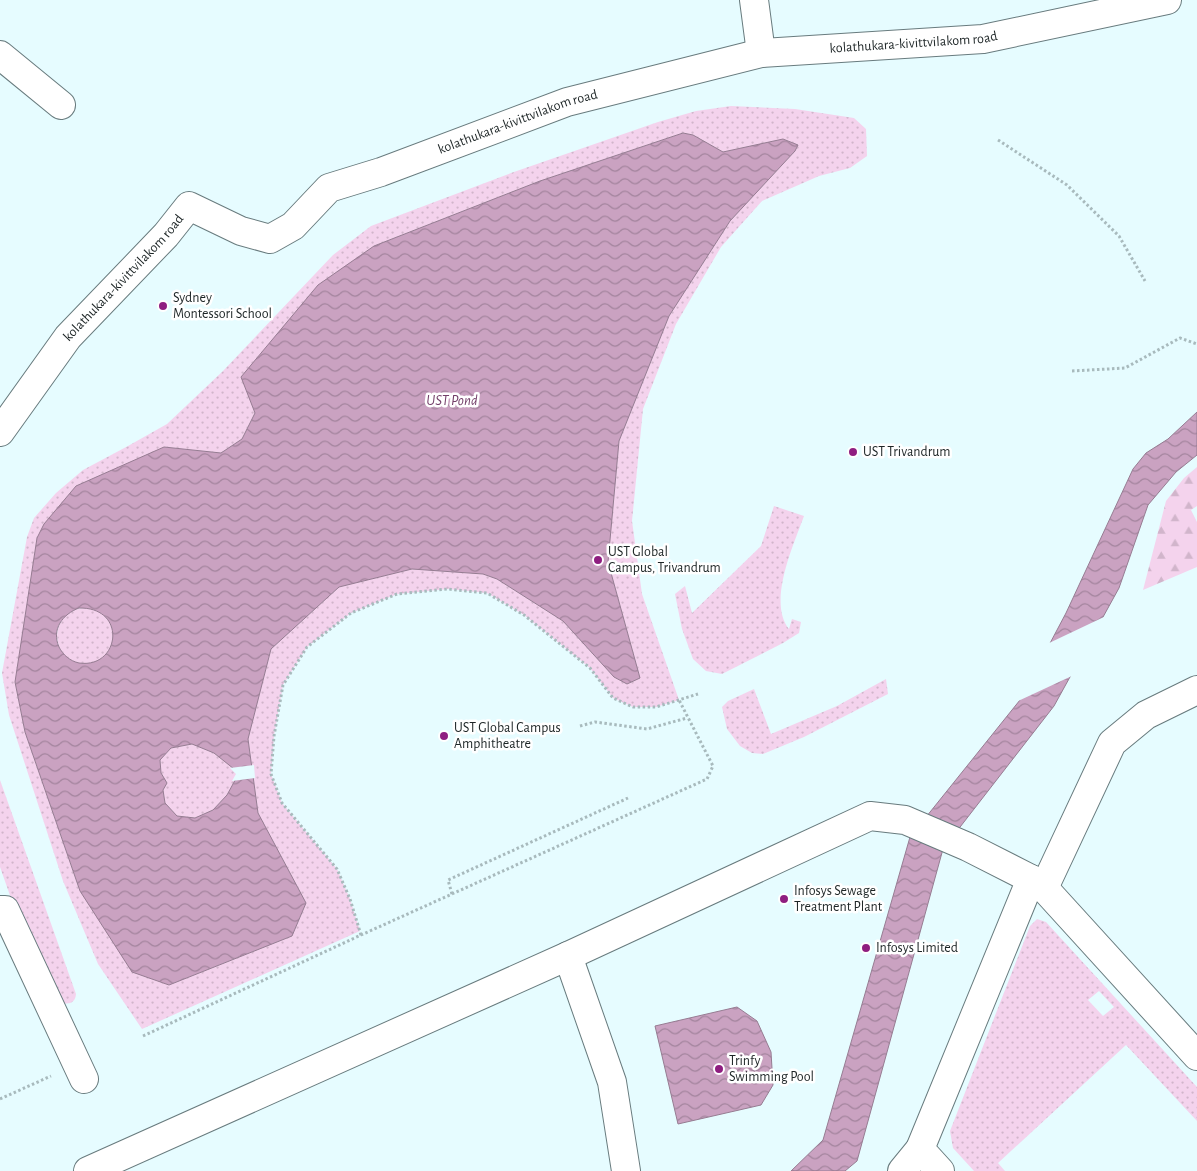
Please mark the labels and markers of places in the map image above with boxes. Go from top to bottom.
place label: Sydney Montessori School [173,291,272,321]
marker: Sydney Montessori School [157,300,169,312]
place label: UST Trivandrum [863,445,950,459]
marker: UST Trivandrum [847,446,859,458]
place label: UST Global Campus, Trivandrum [608,545,721,575]
marker: UST Global Campus, Trivandrum [592,554,604,566]
place label: UST Global Campus Amphitheatre [454,721,561,751]
marker: UST Global Campus Amphitheatre [438,730,450,742]
place label: Infosys Sewage Treatment Plant [794,884,883,914]
marker: Infosys Sewage Treatment Plant [778,893,790,905]
place label: Infosys Limited [876,941,958,955]
marker: Infosys Limited [860,942,872,954]
place label: Trinfy Swimming Pool [729,1054,814,1084]
marker: Trinfy Swimming Pool [713,1063,725,1075]

